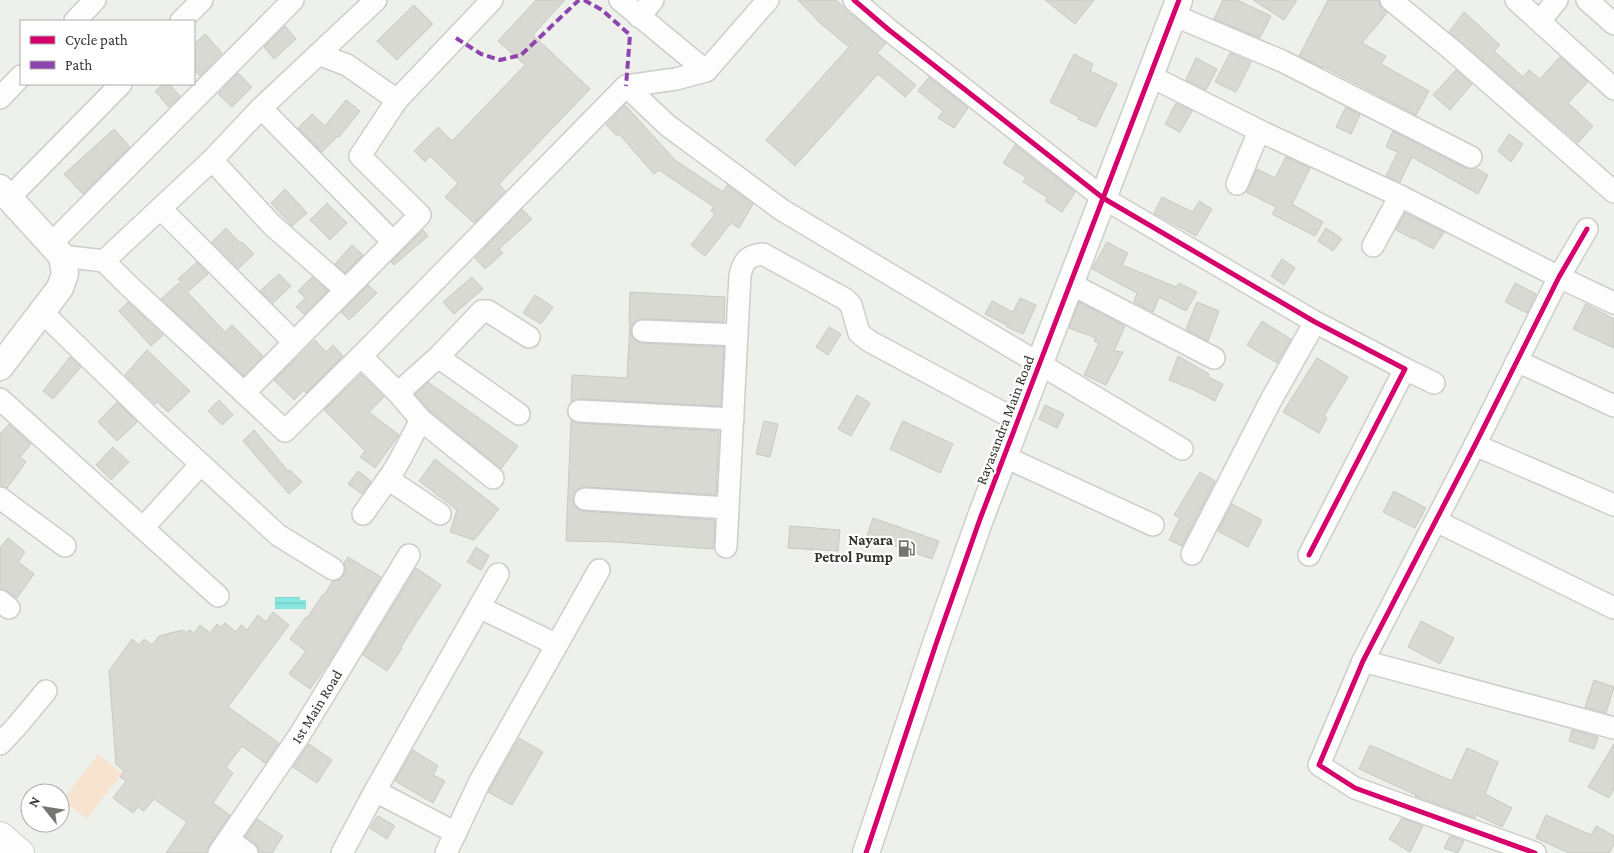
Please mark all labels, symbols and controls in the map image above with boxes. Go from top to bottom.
legend [20,20,195,85]
text: Cycle path [65,32,128,49]
text: Path [65,57,92,73]
street label: Rayasandra Main Road [973,353,1038,487]
place label: Nayara Petrol Pump [814,532,894,565]
fuel station icon: Nayara Petrol Pump [897,539,917,559]
street label: 1st Main Road [288,667,345,747]
north arrow [20,783,70,833]
text: N [24,793,43,810]

